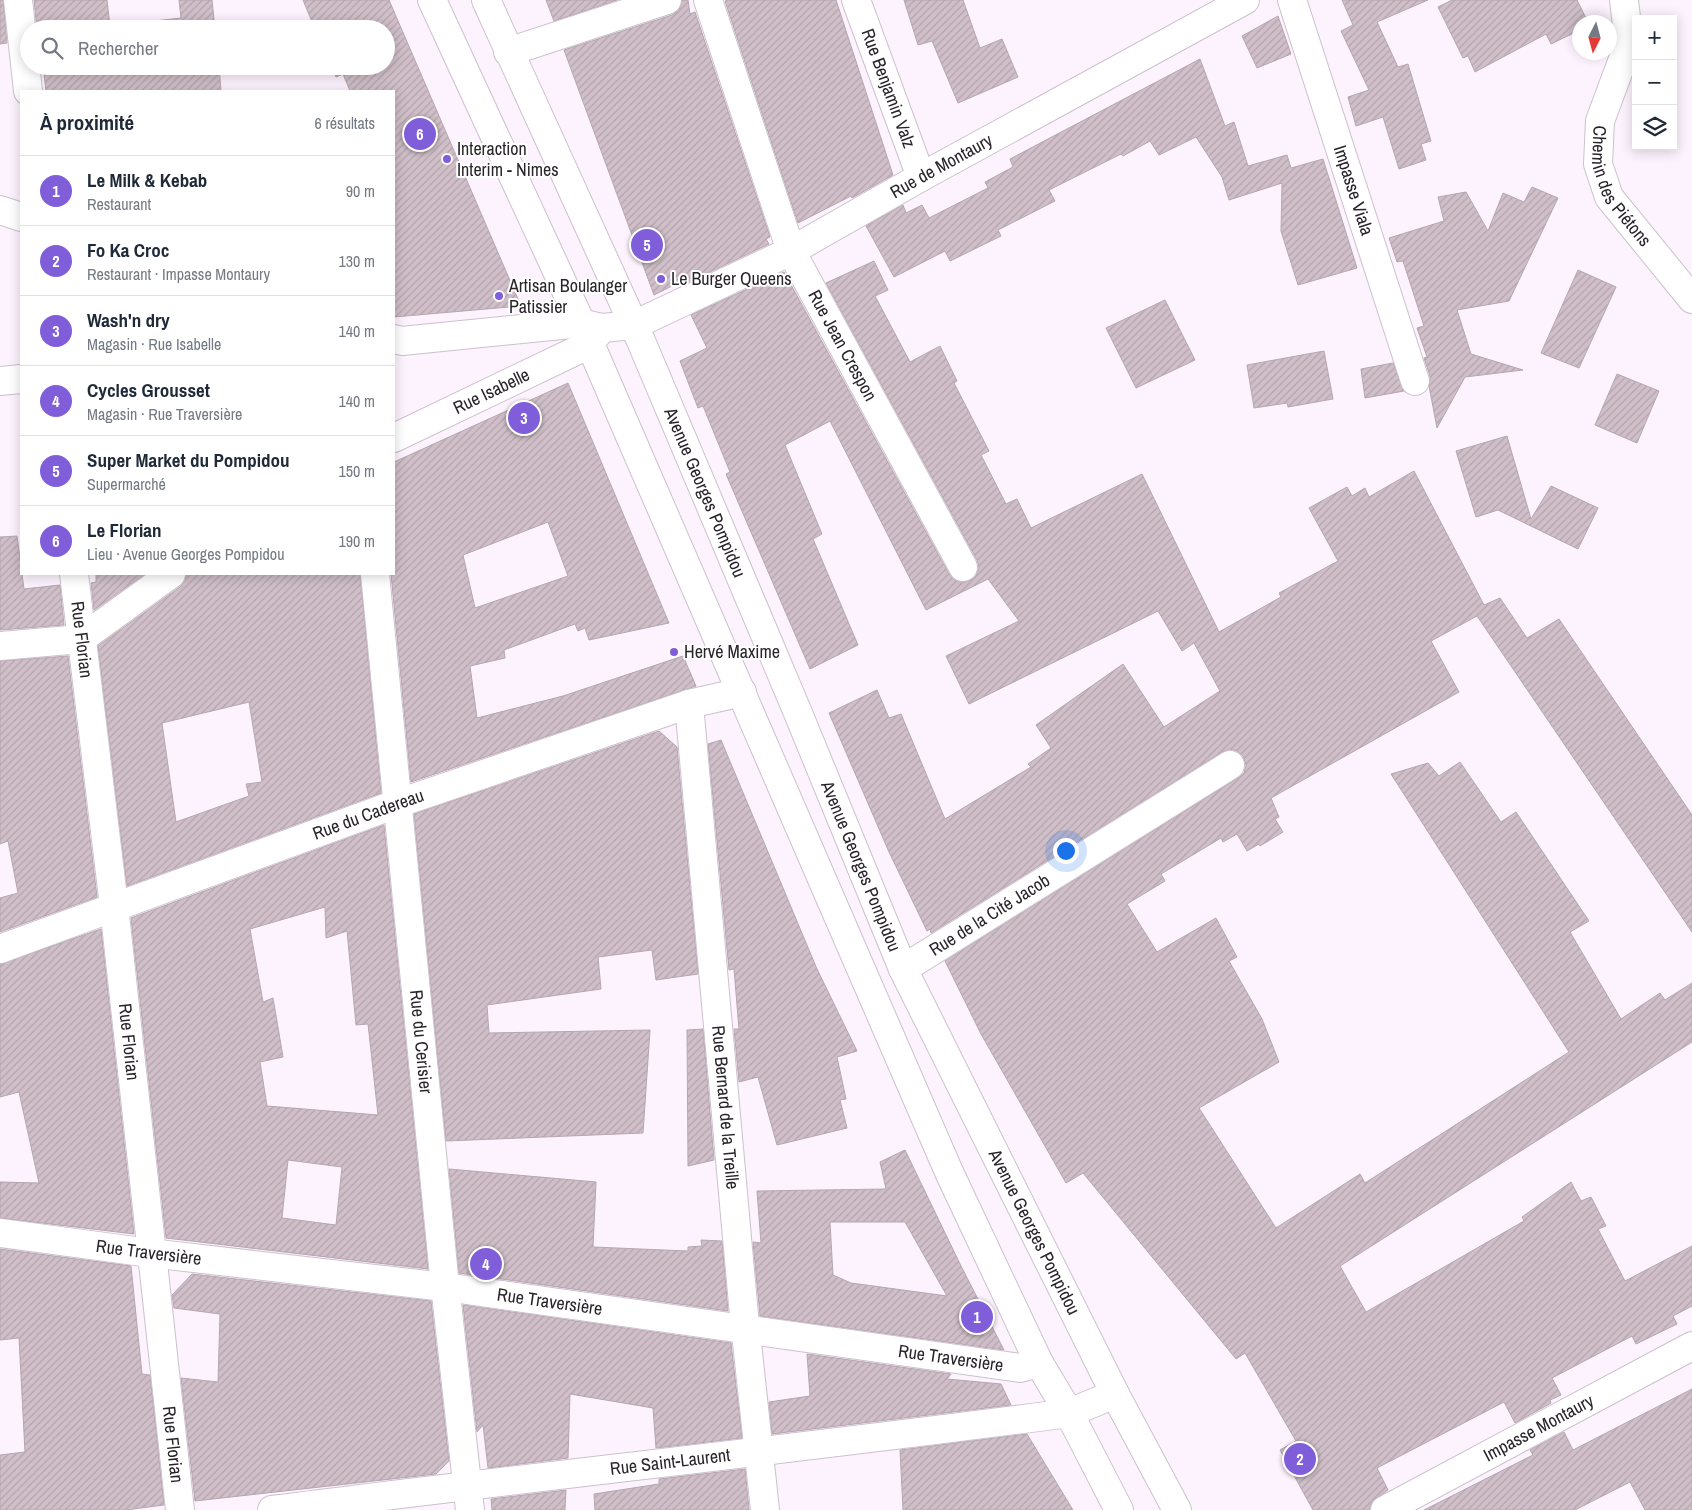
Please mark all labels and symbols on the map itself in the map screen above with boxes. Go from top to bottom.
north arrow [1572,15,1617,60]
street label: Rue Benjamin Valz [856,25,922,151]
pin: 6 [404,115,436,153]
street label: Chemin des Piétons [1586,125,1657,252]
street label: Rue de Montaury [885,127,997,204]
place label: Interaction Interim - Nimes [457,136,559,182]
street label: Impasse Viala [1328,142,1380,238]
marker: Interaction Interim - Nimes [441,153,453,165]
pin: 5 [631,226,663,264]
place label: Le Burger Queens [671,266,792,291]
place label: Artisan Boulanger Patissier [508,273,627,319]
marker: Le Burger Queens [655,273,667,285]
street label: Rue Jean Crespon [802,285,883,405]
marker: Artisan Boulanger Patissier [493,290,505,302]
street label: Rue Isabelle [449,362,534,420]
pin: 3 [508,399,540,437]
street label: Avenue Georges Pompidou [658,403,752,581]
street label: Rue Florian [65,600,99,679]
place label: Hervé Maxime [684,639,780,664]
marker: Hervé Maxime [668,646,680,658]
street label: Avenue Georges Pompidou [815,776,907,955]
street label: Rue du Cadereau [309,782,427,846]
your location [1053,838,1079,864]
street label: Rue de la Cité Jacob [924,867,1054,962]
street label: Rue du Cerisier [404,989,439,1095]
street label: Rue Florian [113,1002,146,1081]
street label: Rue Bernard de la Treille [706,1024,746,1190]
street label: Avenue Georges Pompidou [982,1144,1086,1319]
street label: Rue Traversière [95,1233,203,1271]
pin: 4 [470,1245,502,1283]
street label: Rue Traversière [496,1281,604,1321]
pin: 1 [961,1298,993,1336]
street label: Rue Traversière [897,1338,1005,1378]
street label: Impasse Montaury [1479,1388,1598,1467]
street label: Rue Florian [157,1405,190,1484]
pin: 2 [1284,1440,1316,1478]
street label: Rue Saint-Laurent [609,1442,732,1481]

